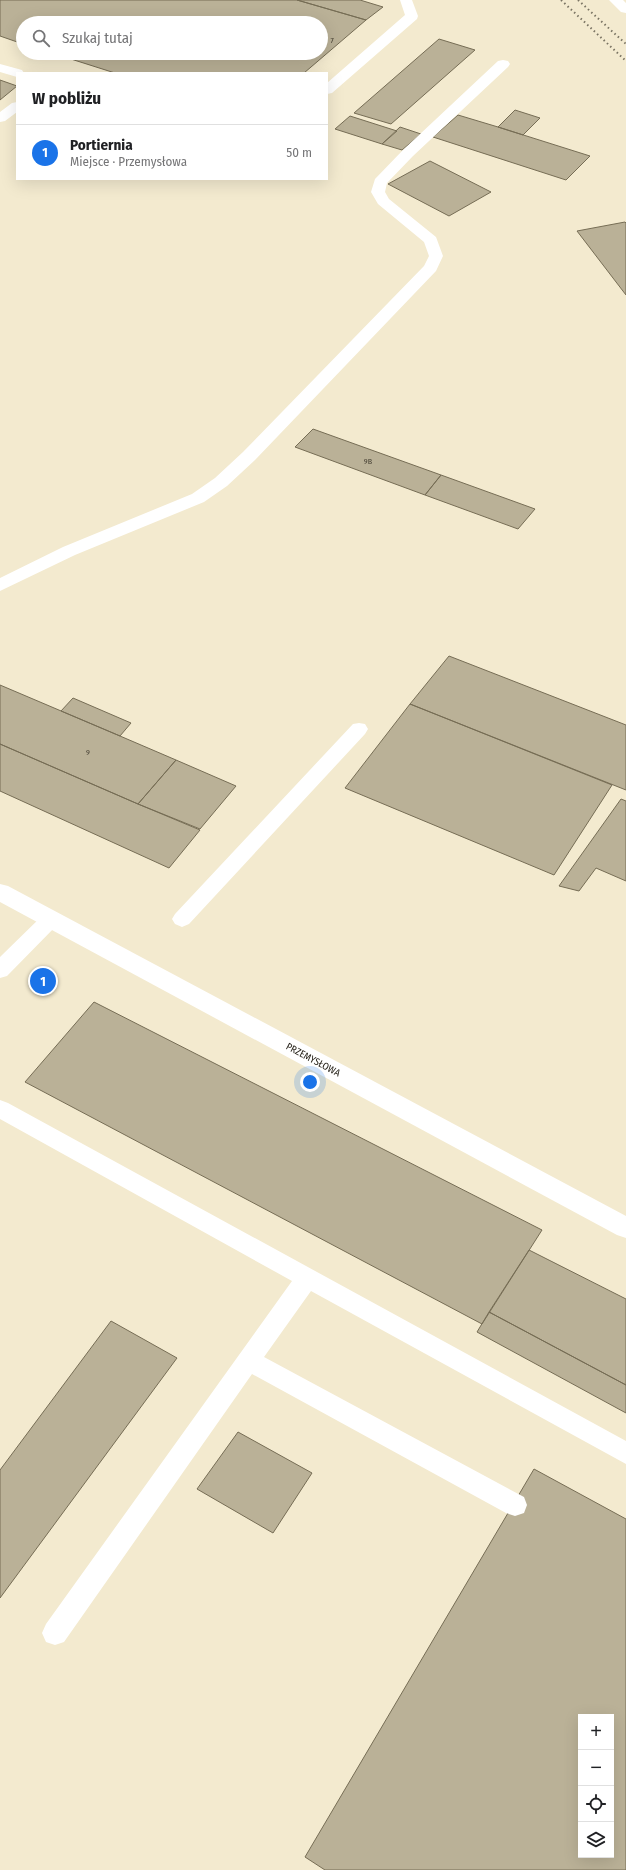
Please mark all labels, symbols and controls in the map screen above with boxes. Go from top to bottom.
search box [16,16,328,60]
icon: search [30,27,52,49]
text: Szukaj tutaj [62,29,133,47]
house number: 7 [330,36,334,45]
text: W pobliżu [32,88,101,109]
text: Portiernia [70,136,133,154]
text: 1 [42,145,48,160]
text: 50 m [286,145,312,160]
text: Miejsce · Przemysłowa [70,154,187,169]
house number: 9B [364,457,373,466]
house number: 9 [86,748,90,757]
pin: 1 [30,966,56,996]
street label: PRZEMYSŁOWA [284,1041,343,1080]
your location [300,1072,320,1092]
map controls [578,1714,614,1858]
button: + [578,1714,614,1750]
button: − [578,1750,614,1786]
button: locate [578,1786,614,1822]
button: layers [578,1822,614,1858]

